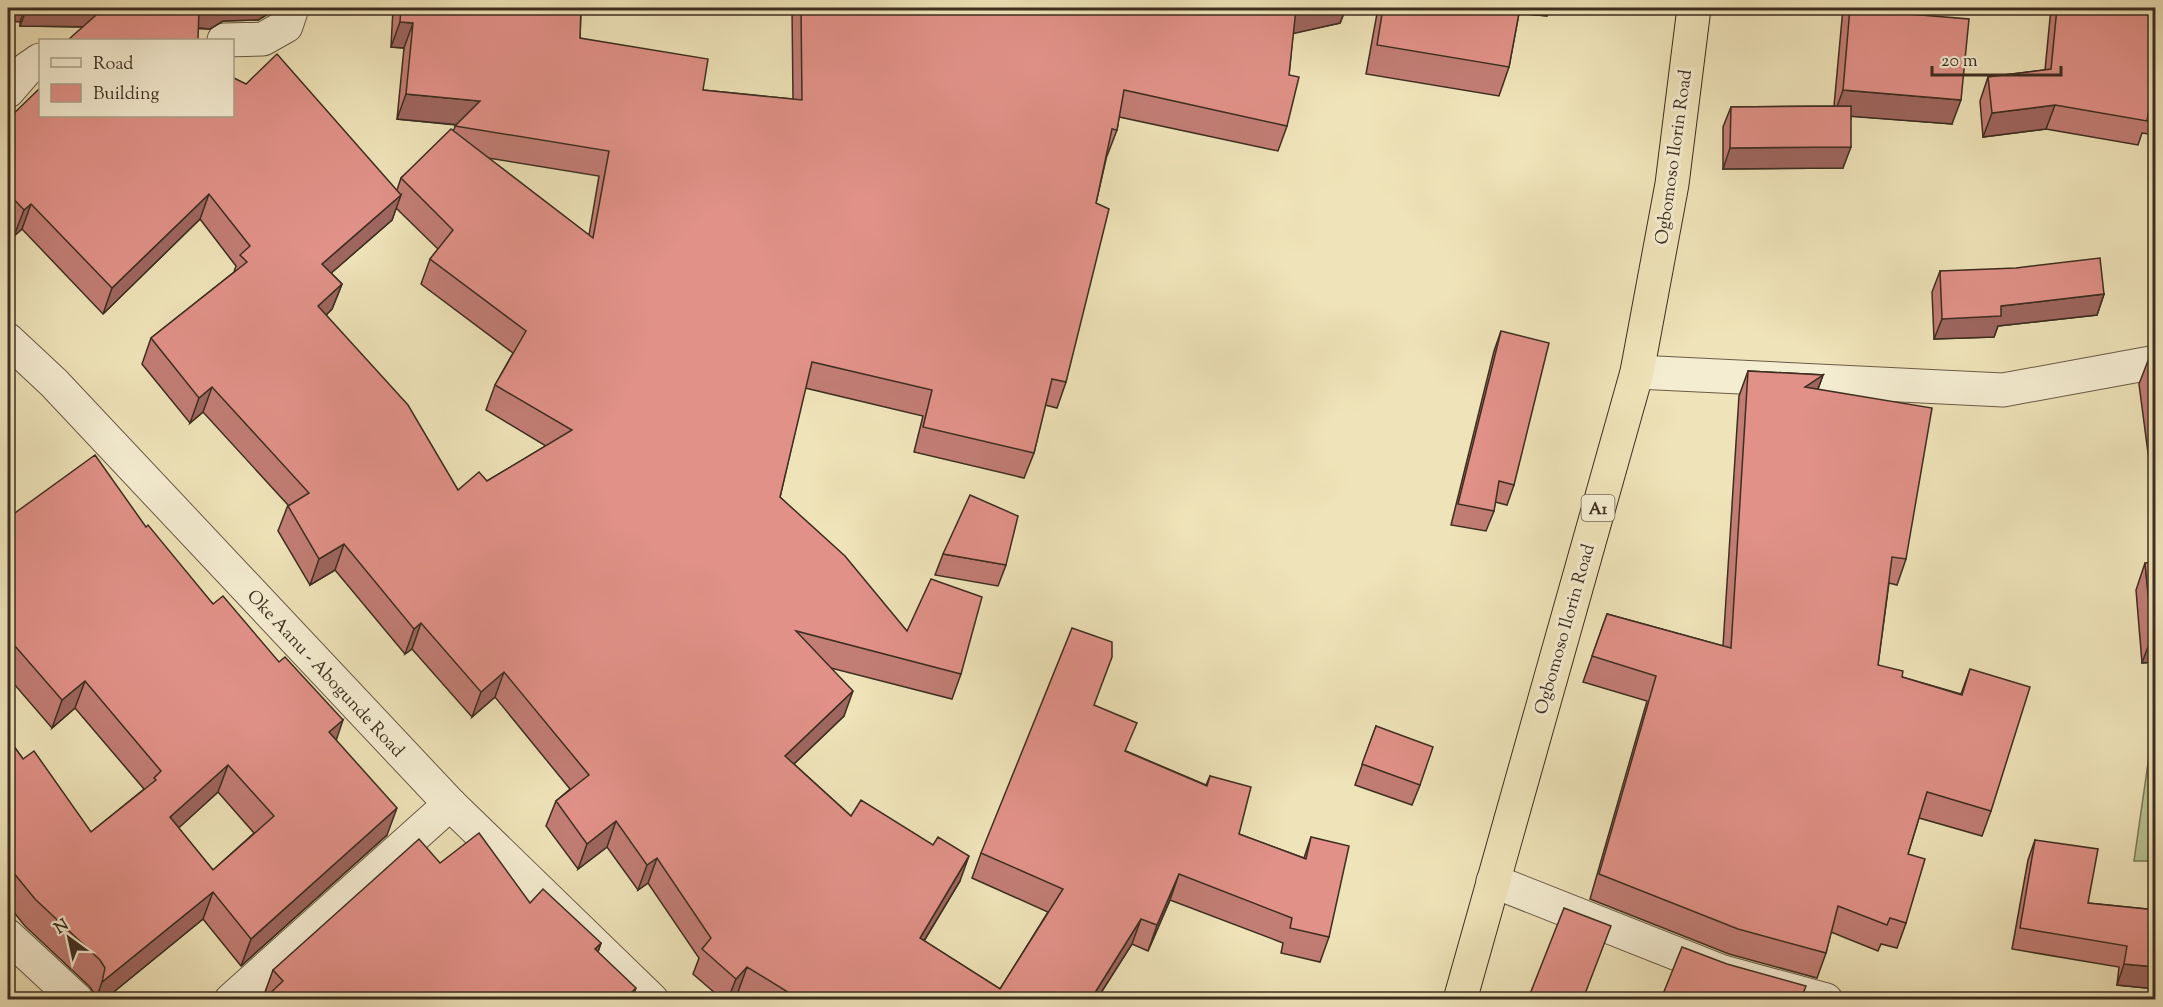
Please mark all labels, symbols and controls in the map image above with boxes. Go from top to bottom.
legend [39,39,234,117]
scale bar [1932,39,2061,77]
text: 20 m [1941,49,1978,75]
text: Road [93,52,133,78]
street label: Ogbomoso Ilorin Road [1650,68,1700,246]
text: Building [93,82,159,108]
road number: A1 [1582,495,1614,521]
street label: Ogbomoso Ilorin Road [1529,541,1603,718]
street label: Oke Aanu - Abogunde Road [240,585,409,764]
north arrow [39,908,99,968]
text: N [51,914,74,941]

